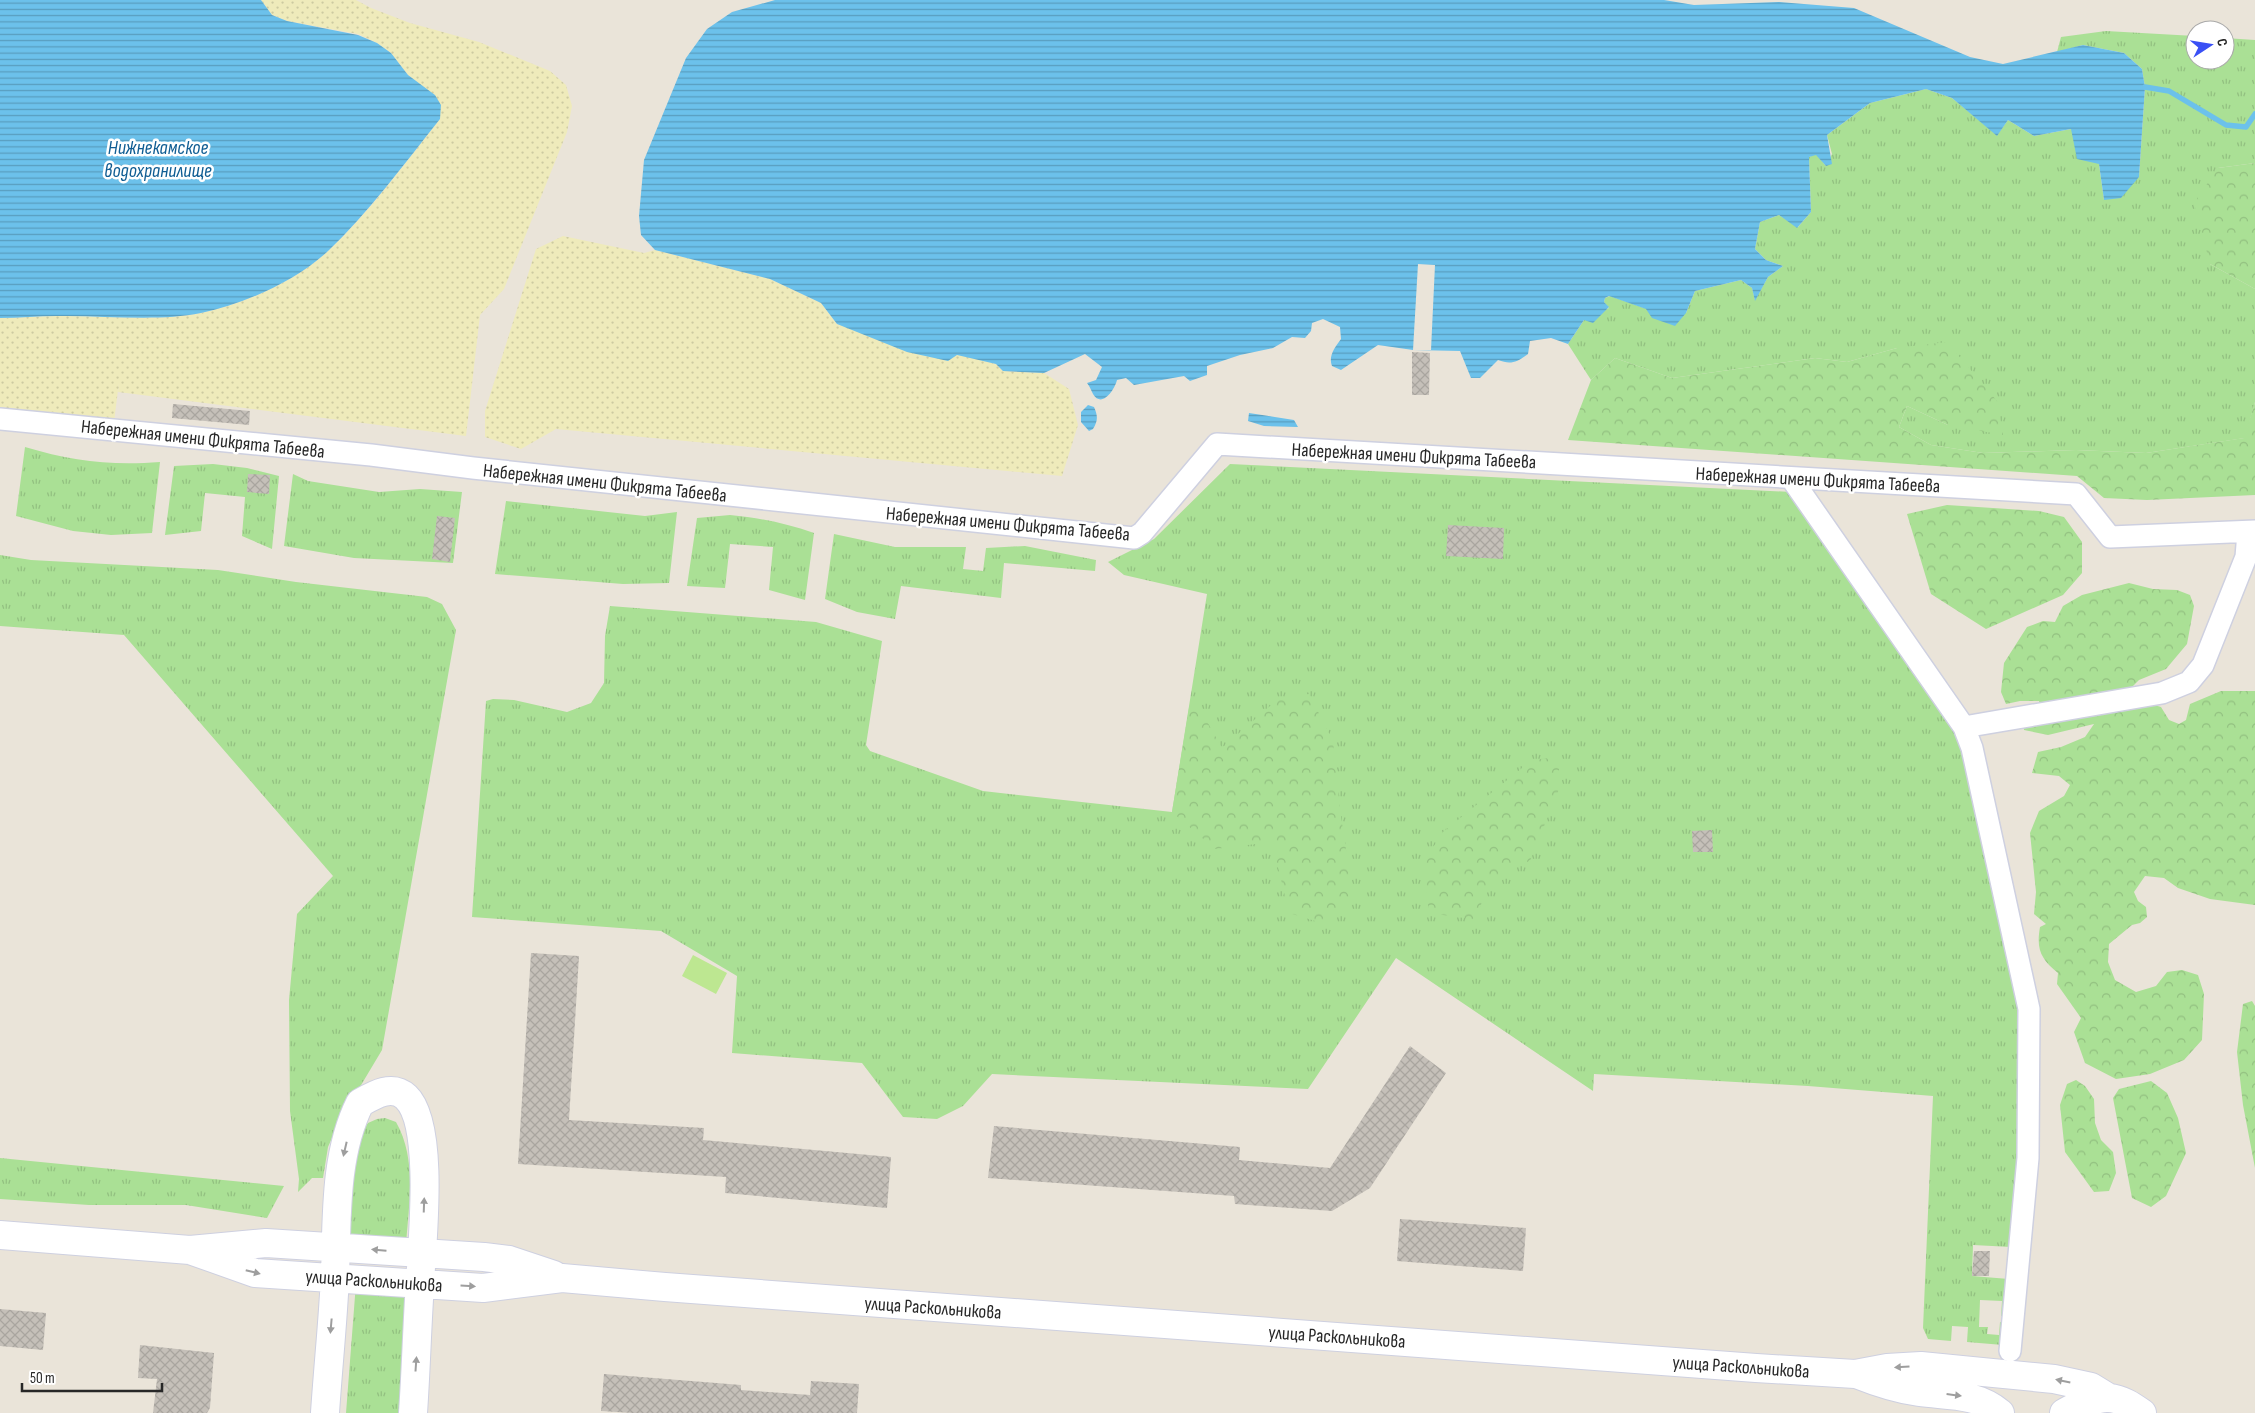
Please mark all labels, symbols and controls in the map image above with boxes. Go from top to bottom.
north arrow [2185,20,2235,70]
text: С [2213,37,2231,48]
water label: Нижнекамское водохранилище [104,136,212,183]
street label: Набережная имени Фикрята Табеева [80,415,326,464]
street label: Набережная имени Фикрята Табеева [1291,439,1537,474]
street label: Набережная имени Фикрята Табеева [482,459,728,508]
street label: Набережная имени Фикрята Табеева [1695,463,1941,498]
street label: Набережная имени Фикрята Табеева [885,502,1131,547]
one-way arrow [341,1142,349,1157]
one-way arrow [420,1197,428,1213]
one-way arrow [371,1246,387,1254]
street label: улица Раскольникова [304,1265,443,1298]
one-way arrow [245,1268,260,1276]
one-way arrow [461,1283,477,1291]
street label: улица Раскольникова [863,1292,1002,1325]
one-way arrow [327,1318,335,1334]
street label: улица Раскольникова [1267,1321,1406,1354]
street label: улица Раскольникова [1671,1351,1810,1384]
one-way arrow [413,1356,421,1372]
scale bar [22,1360,162,1392]
one-way arrow [1894,1364,1910,1372]
text: 50 m [30,1369,55,1388]
one-way arrow [2056,1377,2071,1385]
one-way arrow [1946,1391,1962,1399]

